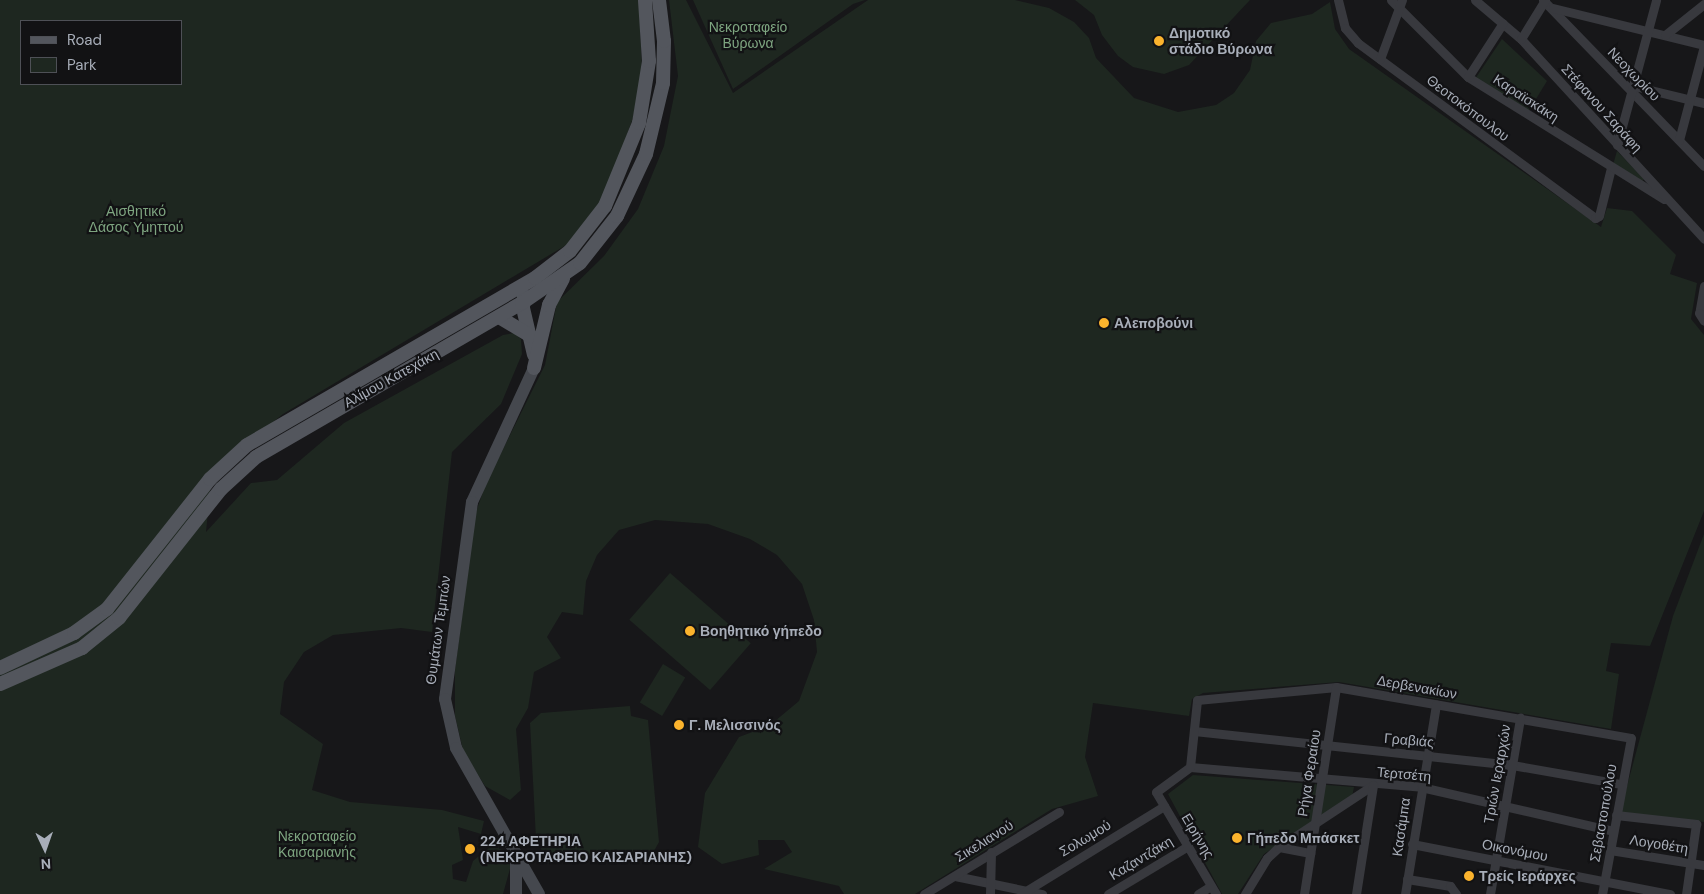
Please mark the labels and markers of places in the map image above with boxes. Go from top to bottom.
place label: Δημοτικό στάδιο Βύρωνα [1169,25,1272,58]
marker: Δημοτικό στάδιο Βύρωνα [1153,35,1165,47]
place label: Αλεποβούνι [1114,315,1193,331]
marker: Αλεποβούνι [1098,317,1110,329]
place label: Βοηθητικό γήπεδο [700,623,822,639]
marker: Βοηθητικό γήπεδο [684,625,696,637]
place label: Γ. Μελισσινός [689,717,781,733]
marker: Γ. Μελισσινός [673,719,685,731]
place label: Γήπεδο Μπάσκετ [1247,830,1360,846]
marker: Γήπεδο Μπάσκετ [1231,832,1243,844]
place label: 224 ΑΦΕΤΗΡΙΑ (ΝΕΚΡΟΤΑΦΕΙΟ ΚΑΙΣΑΡΙΑΝΗΣ) [480,833,692,866]
marker: 224 ΑΦΕΤΗΡΙΑ (ΝΕΚΡΟΤΑΦΕΙΟ ΚΑΙΣΑΡΙΑΝΗΣ) [464,843,476,855]
place label: Τρείς Ιεράρχες [1479,868,1576,884]
marker: Τρείς Ιεράρχες [1463,870,1475,882]

